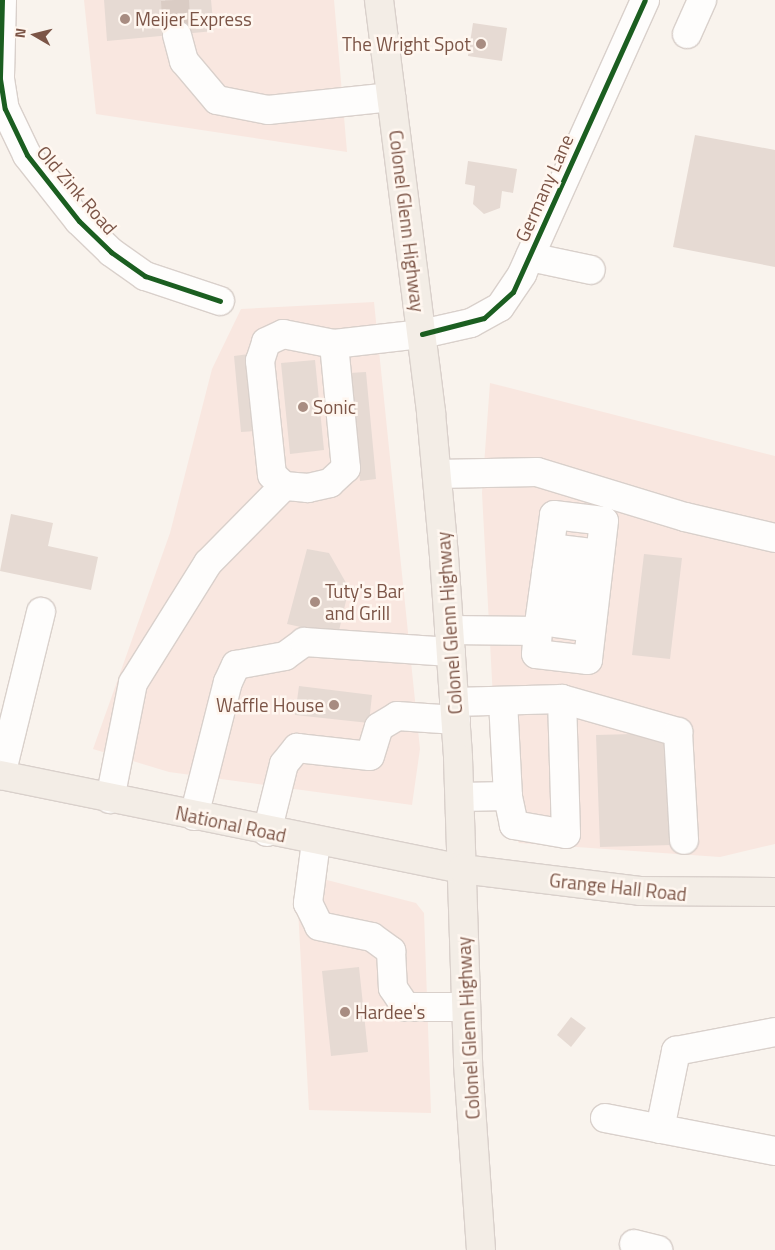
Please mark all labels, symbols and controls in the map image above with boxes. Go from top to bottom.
place label: Meijer Express [135,8,252,30]
north arrow [10,10,60,60]
marker: Meijer Express [119,13,131,25]
text: N [9,27,31,39]
place label: The Wright Spot [342,33,471,55]
marker: The Wright Spot [475,38,487,50]
street label: Colonel Glenn Highway [385,129,429,313]
street label: Germany Lane [510,131,578,245]
street label: Old Zink Road [32,141,122,239]
place label: Sonic [313,396,356,418]
marker: Sonic [297,401,309,413]
street label: Colonel Glenn Highway [431,531,467,715]
place label: Tuty's Bar and Grill [325,580,404,624]
marker: Tuty's Bar and Grill [309,596,321,608]
place label: Waffle House [216,694,324,716]
marker: Waffle House [328,699,340,711]
street label: National Road [174,801,288,847]
street label: Grange Hall Road [548,868,688,906]
street label: Colonel Glenn Highway [452,936,484,1120]
place label: Hardee's [355,1001,425,1023]
marker: Hardee's [339,1006,351,1018]

